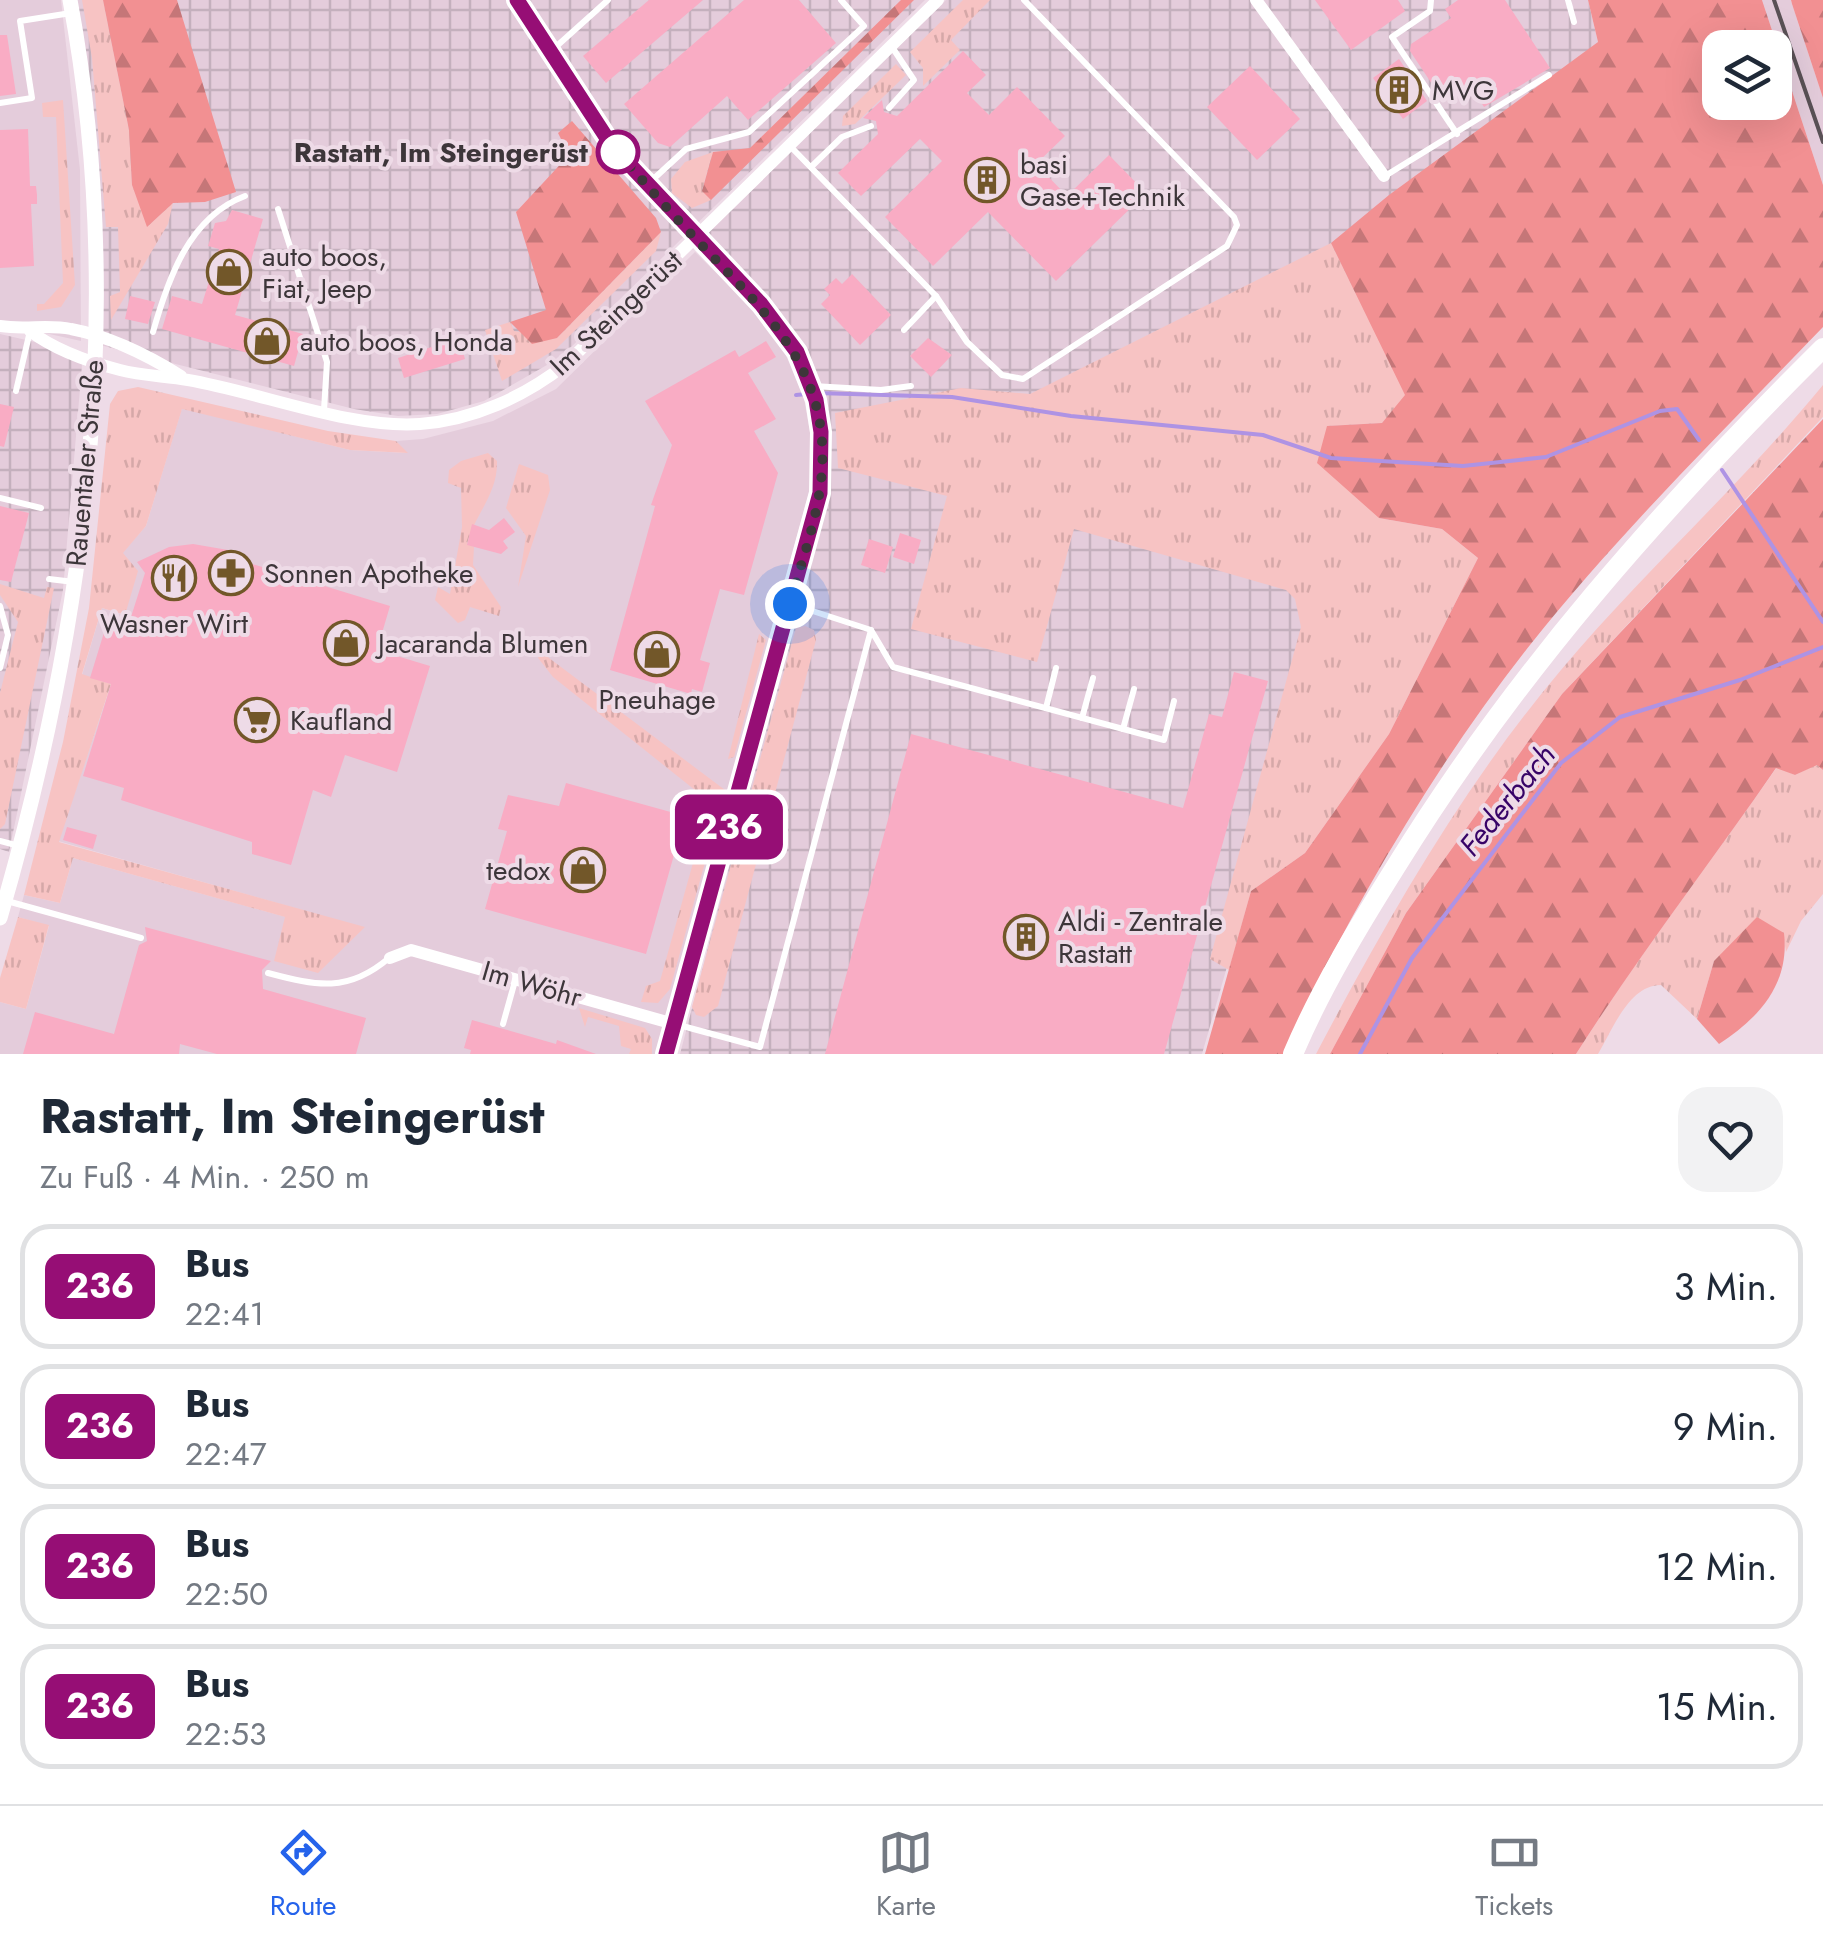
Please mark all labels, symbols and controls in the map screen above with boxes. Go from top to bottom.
map controls [1702,30,1792,120]
button: layers [1702,30,1792,120]
building icon: MVG [1376,67,1422,113]
place label: MVG [1432,70,1494,111]
marker: Rastatt, Im Steingerüst [597,131,639,173]
place label: Rastatt, Im Steingerüst [294,132,588,173]
place label: basi Gase+Technik [1020,144,1186,217]
building icon: basi Gase+Technik [964,157,1010,203]
place label: auto boos, Fiat, Jeep [262,236,387,309]
street label: Im Steingerüst [540,240,692,385]
shop icon: auto boos, Fiat, Jeep [206,249,252,295]
shop icon: auto boos, Honda [244,318,290,364]
place label: auto boos, Honda [300,321,513,362]
street label: Rauentaler Straße [56,358,114,568]
pharmacy icon: Sonnen Apotheke [208,550,254,596]
place label: Sonnen Apotheke [264,553,473,594]
restaurant icon: Wasner Wirt [151,555,197,601]
your location [765,579,815,629]
place label: Wasner Wirt [100,603,248,644]
shop icon: Jacaranda Blumen [323,620,369,666]
place label: Jacaranda Blumen [374,623,588,664]
shop icon: Pneuhage [634,631,680,677]
place label: Pneuhage [598,679,716,720]
supermarket icon: Kaufland [234,697,280,743]
place label: Kaufland [290,700,393,741]
water label: Federbach [1449,735,1565,865]
line badge: 236 [672,794,786,860]
text: 236 [695,802,763,852]
shop icon: tedox [560,847,606,893]
place label: tedox [486,850,550,891]
place label: Aldi - Zentrale Rastatt [1058,901,1223,974]
building icon: Aldi - Zentrale Rastatt [1003,914,1049,960]
street label: Im Wöhr [477,950,587,1018]
text: Rastatt, Im Steingerüst [40,1082,544,1151]
button: heart [1678,1087,1783,1192]
text: Zu Fuß · 4 Min. · 250 m [40,1154,370,1200]
text: Bus [185,1236,249,1291]
text: 3 Min. [1674,1259,1778,1314]
text: 236 [66,1261,134,1311]
text: 22:41 [185,1291,264,1337]
text: Bus [185,1376,249,1431]
text: 9 Min. [1673,1399,1778,1454]
text: 236 [66,1401,134,1451]
text: 22:47 [185,1431,266,1477]
text: Bus [185,1516,249,1571]
text: 12 Min. [1656,1539,1778,1594]
text: 236 [66,1541,134,1591]
text: 22:50 [185,1571,268,1617]
text: Bus [185,1656,249,1711]
text: 15 Min. [1656,1679,1778,1734]
text: 236 [66,1681,134,1731]
text: 22:53 [185,1711,267,1757]
tab: Route [270,1825,337,1926]
tab: Karte [876,1825,936,1926]
tab: Tickets [1475,1825,1553,1926]

